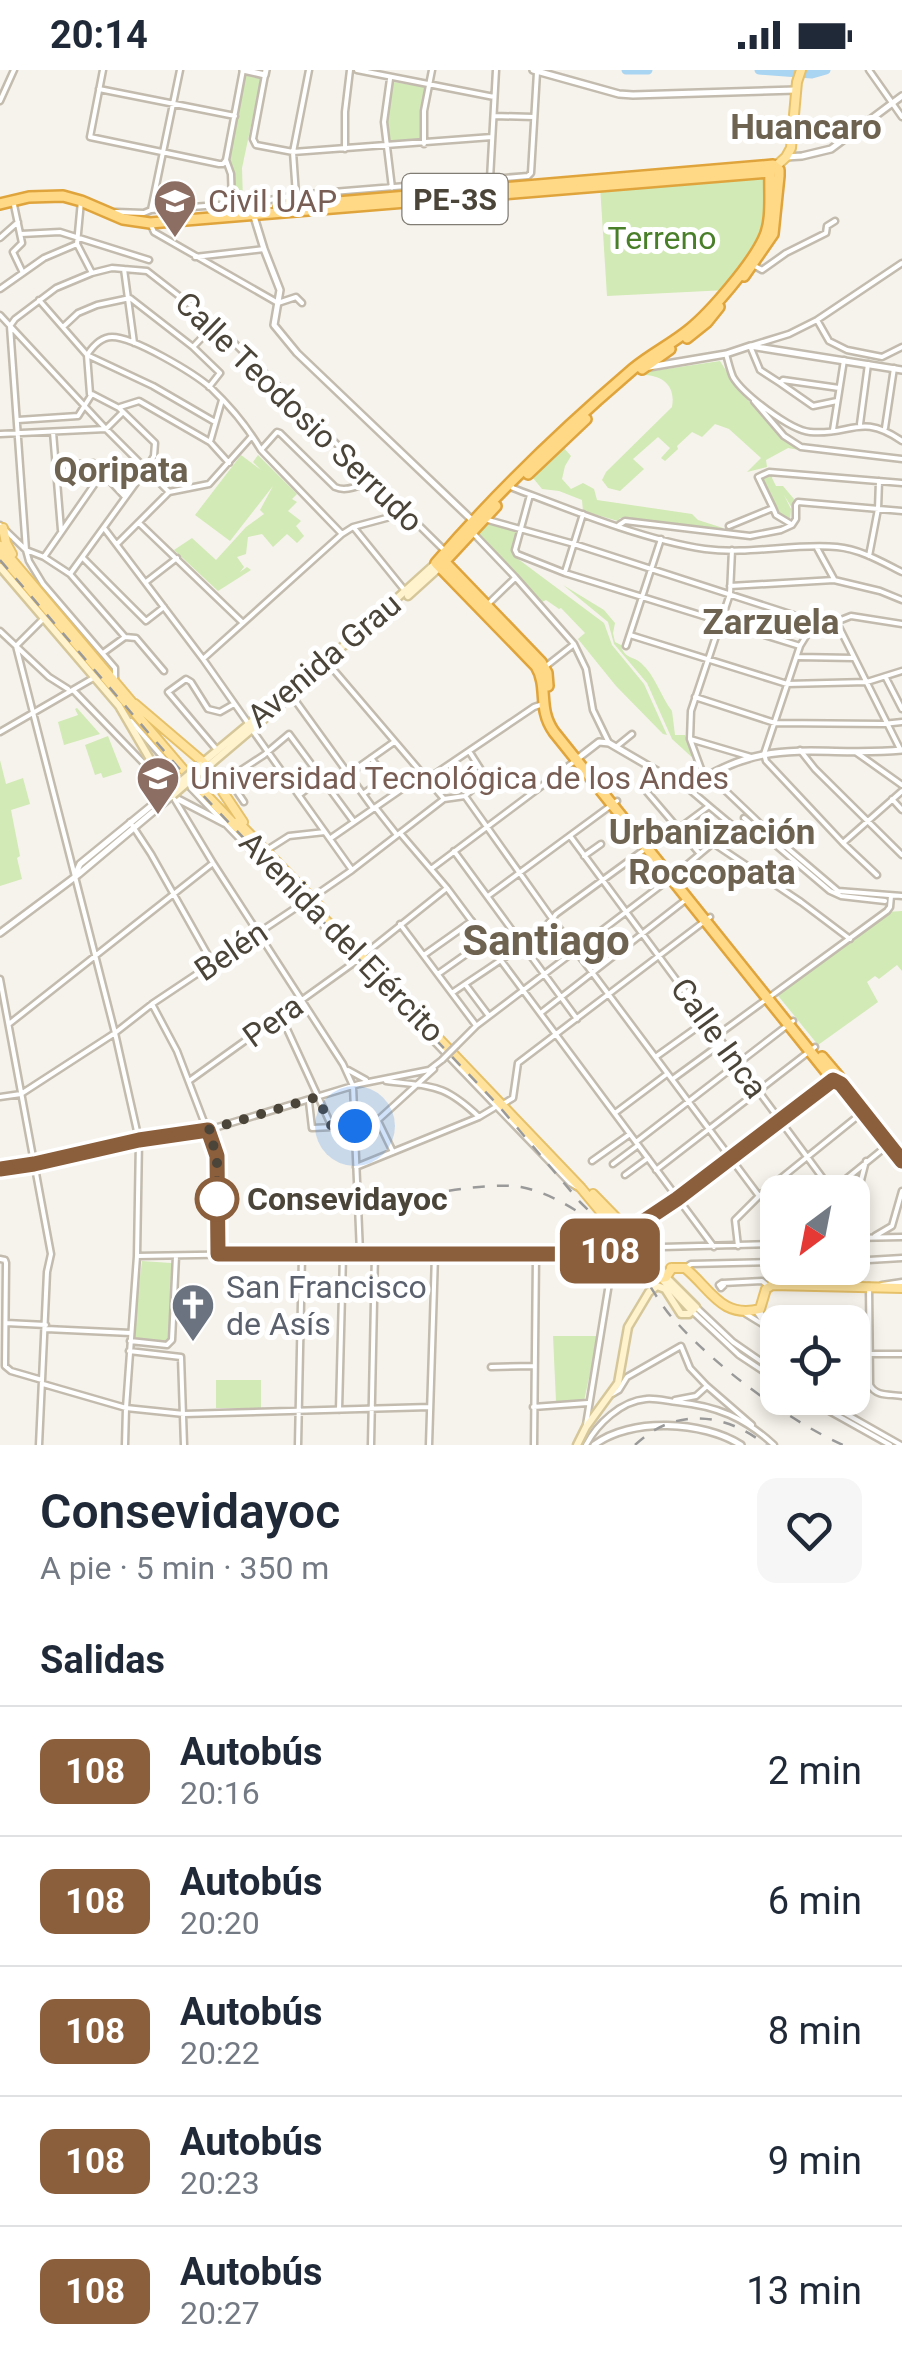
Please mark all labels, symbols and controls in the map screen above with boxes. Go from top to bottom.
text: 20:14 [50,13,148,57]
district label: Huancaro [730,107,882,148]
road number: PE-3S [402,174,508,224]
school or university icon: Civil UAP [152,178,198,239]
place label: Civil UAP [208,182,337,220]
park label: Terreno [608,219,716,257]
street label: Calle Teodosio Serrudo [167,284,431,540]
district label: Qoripata [54,450,188,491]
street label: Avenida Grau [240,585,408,735]
district label: Zarzuela [702,602,840,643]
school or university icon: Universidad Tecnológica de los Andes [135,755,181,816]
place label: Universidad Tecnológica de los Andes [190,759,729,797]
district label: Urbanización Roccopata [609,812,815,893]
street label: Avenida del Ejército [232,824,452,1050]
street label: Belén [187,913,275,989]
district label: Santiago [462,916,630,965]
street label: Calle Inca [663,971,775,1105]
street label: Pera [236,987,310,1055]
your location [330,1101,380,1151]
north arrow [760,1175,870,1285]
map controls [760,1175,870,1415]
marker: Consevidayoc [196,1178,238,1220]
place label: Consevidayoc [247,1180,448,1218]
line badge: 108 [552,1218,668,1284]
text: 108 [580,1231,640,1272]
place label: San Francisco de Asís [226,1268,427,1343]
church icon: San Francisco de Asís [170,1282,216,1343]
button: locate [760,1305,870,1415]
button: heart [757,1478,862,1583]
text: Consevidayoc [40,1483,340,1540]
text: A pie · 5 min · 350 m [40,1549,329,1587]
text: Salidas [40,1638,165,1682]
text: Autobús [180,1730,323,1774]
text: 2 min [768,1749,862,1793]
text: 108 [65,1751,125,1792]
text: 20:16 [180,1774,260,1812]
text: Autobús [180,1860,323,1904]
text: 6 min [768,1879,862,1923]
text: 108 [65,1881,125,1922]
text: 20:20 [180,1904,260,1942]
text: Autobús [180,1990,323,2034]
text: 8 min [768,2009,862,2053]
text: 108 [65,2011,125,2052]
text: 20:22 [180,2034,260,2072]
text: Autobús [180,2120,323,2164]
text: 9 min [768,2139,862,2183]
text: 108 [65,2141,125,2182]
text: 20:23 [180,2164,260,2202]
text: Autobús [180,2250,323,2294]
text: 13 min [746,2269,862,2313]
text: 108 [65,2271,125,2312]
text: 20:27 [180,2294,260,2332]

